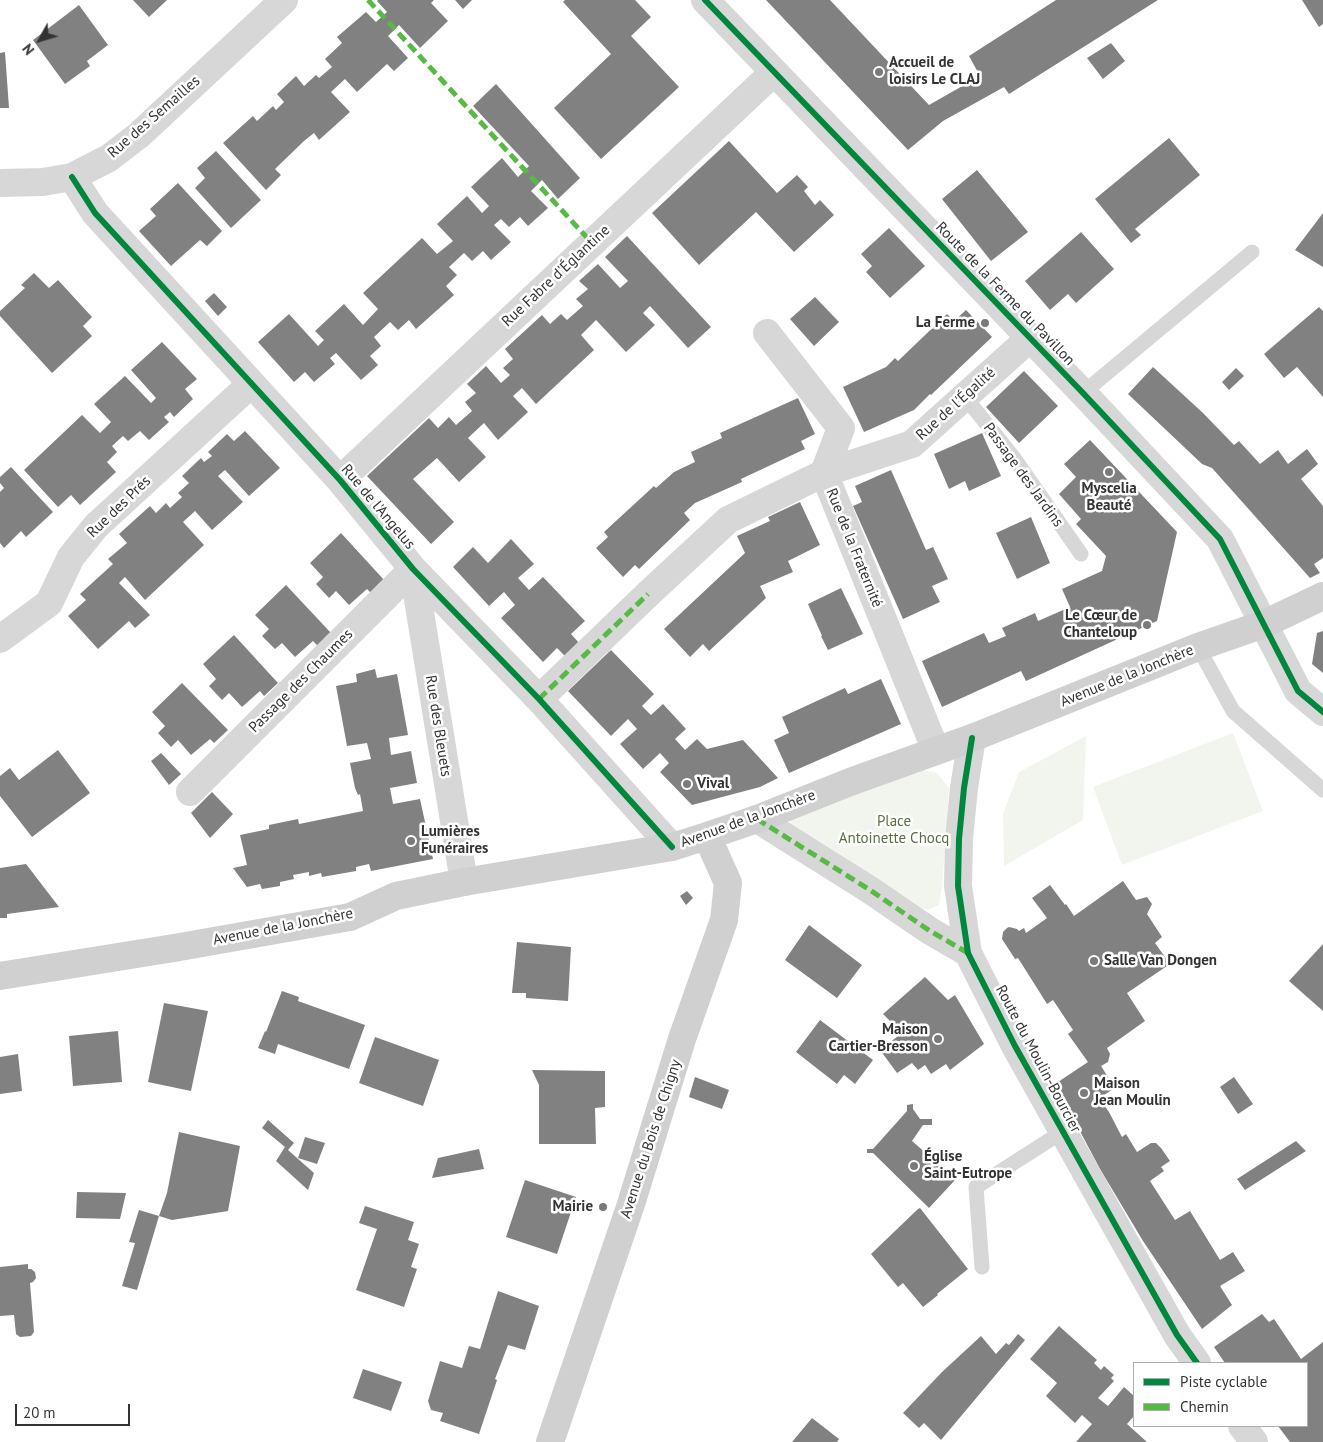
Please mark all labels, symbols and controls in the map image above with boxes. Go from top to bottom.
north arrow [15,15,65,65]
text: N [18,40,38,59]
place label: Accueil de loisirs Le CLAJ [889,54,980,89]
marker: Accueil de loisirs Le CLAJ [873,66,885,78]
street label: Rue des Semailles [104,72,204,162]
street label: Route de la Ferme du Pavillon [932,219,1078,369]
street label: Rue Fabre d'Églantine [498,221,614,331]
place label: La Ferme [916,314,975,332]
marker: La Ferme [979,317,991,329]
street label: Rue de l'Égalité [913,364,999,444]
street label: Passage des Jardins [979,419,1067,531]
street label: Rue de l'Angelus [337,461,419,553]
marker: Myscelia Beauté [1103,466,1115,478]
street label: Rue des Prés [83,472,155,542]
place label: Myscelia Beauté [1081,480,1137,515]
street label: Rue de la Fraternité [822,486,886,610]
place label: Le Cœur de Chanteloup [1063,607,1137,642]
marker: Le Cœur de Chanteloup [1141,619,1153,631]
street label: Passage des Chaumes [245,625,357,737]
street label: Avenue de la Jonchère [1058,641,1196,711]
street label: Rue des Bleuets [421,674,455,778]
place label: Vival [697,775,729,793]
marker: Vival [681,778,693,790]
street label: Avenue de la Jonchère [678,786,818,852]
park label: Place Antoinette Chocq [839,813,949,848]
place label: Lumières Funéraires [421,823,488,858]
marker: Lumières Funéraires [405,835,417,847]
street label: Avenue de la Jonchère [211,905,355,949]
place label: Salle Van Dongen [1104,952,1217,970]
marker: Salle Van Dongen [1088,955,1100,967]
street label: Route du Moulin-Bourcier [991,982,1085,1136]
place label: Maison Cartier-Bresson [828,1021,928,1056]
marker: Maison Cartier-Bresson [932,1033,944,1045]
street label: Avenue du Bois de Chigny [617,1057,685,1221]
place label: Maison Jean Moulin [1094,1075,1171,1110]
marker: Maison Jean Moulin [1078,1087,1090,1099]
place label: Église Saint-Eutrope [924,1148,1012,1183]
marker: Église Saint-Eutrope [908,1160,920,1172]
place label: Mairie [553,1198,593,1216]
marker: Mairie [597,1201,609,1213]
legend [1133,1362,1308,1427]
text: Piste cyclable [1180,1372,1267,1391]
scale bar [18,1394,132,1426]
text: Chemin [1180,1397,1229,1416]
text: 20 m [23,1403,56,1422]

